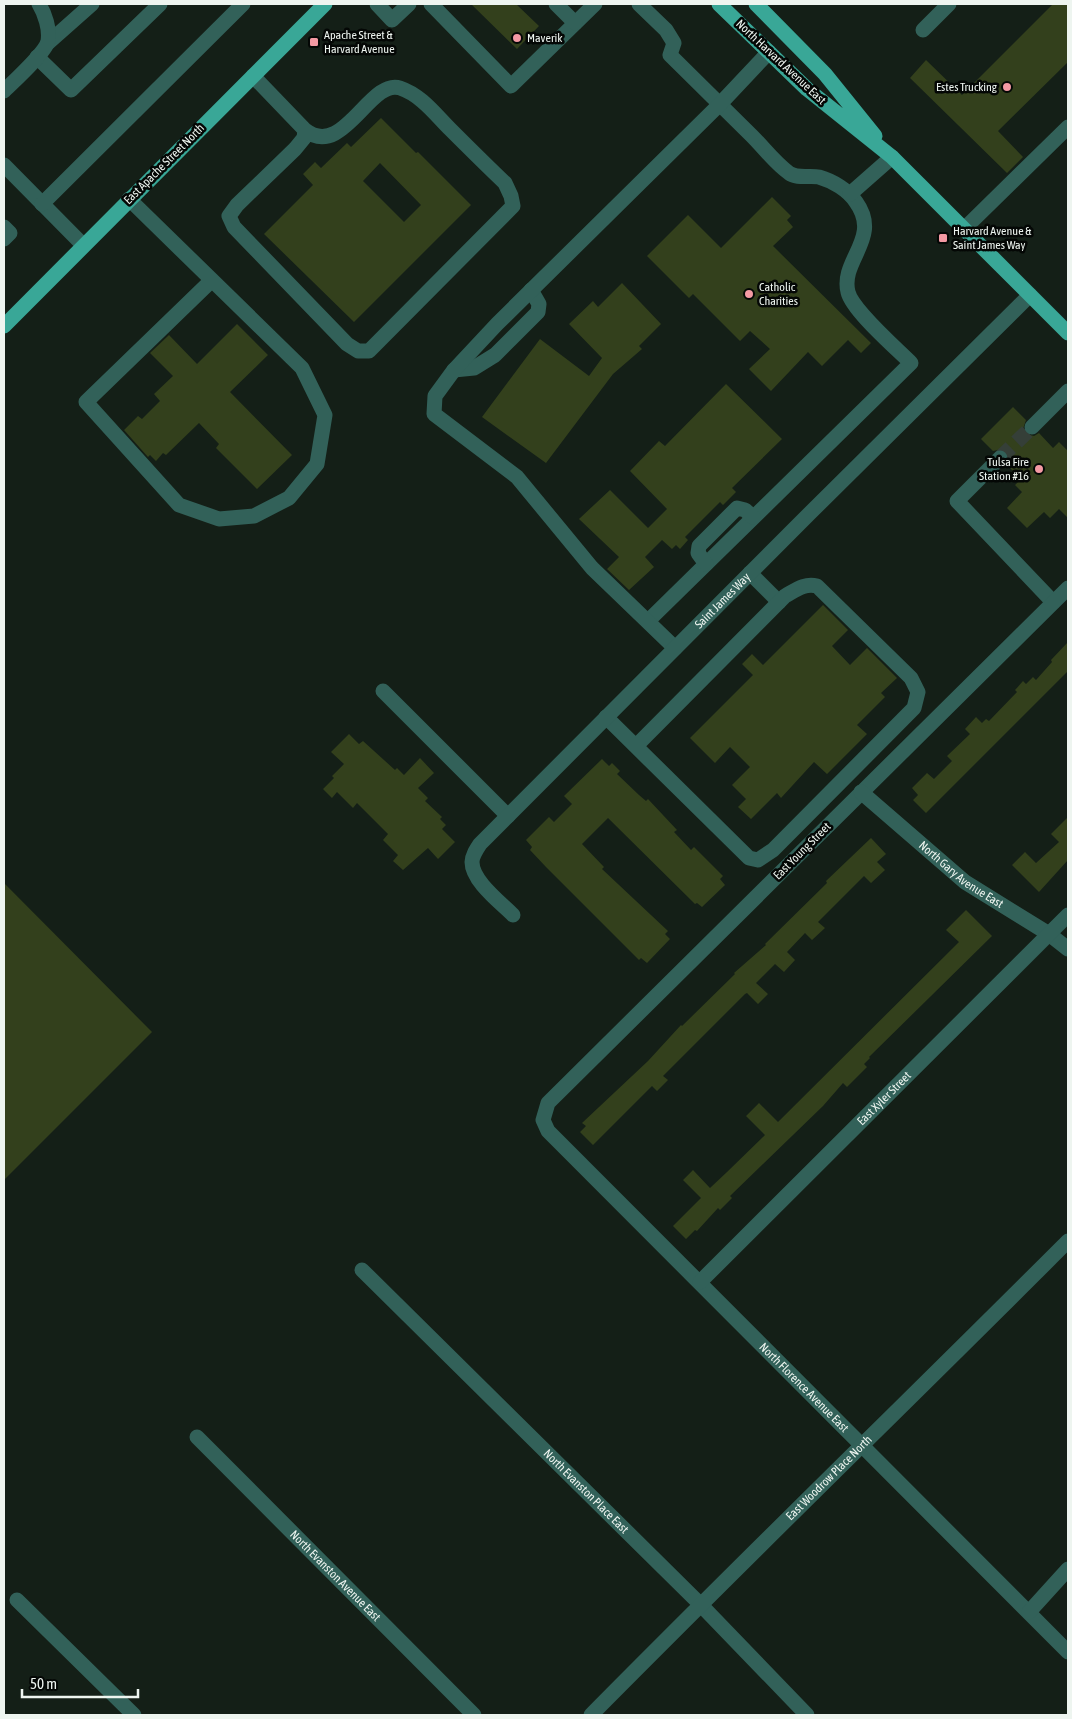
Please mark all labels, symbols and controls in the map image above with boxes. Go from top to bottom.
street label: North Harvard Avenue East [733,17,829,108]
place label: Apache Street & Harvard Avenue [324,28,395,56]
place label: Maverik [527,31,563,45]
marker: Maverik [511,32,523,44]
marker: Apache Street & Harvard Avenue [308,36,320,48]
place label: Estes Trucking [936,80,998,94]
marker: Estes Trucking [1001,81,1013,93]
street label: East Apache Street North [121,121,207,207]
place label: Harvard Avenue & Saint James Way [953,224,1032,252]
marker: Harvard Avenue & Saint James Way [937,232,949,244]
place label: Catholic Charities [759,280,798,308]
marker: Catholic Charities [743,288,755,300]
place label: Tulsa Fire Station #16 [979,455,1029,483]
marker: Tulsa Fire Station #16 [1033,463,1045,475]
street label: Saint James Way [692,570,753,631]
street label: East Young Street [771,819,834,882]
street label: North Gary Avenue East [916,838,1006,911]
street label: East Xyler Street [854,1068,914,1128]
street label: North Florence Avenue East [756,1340,852,1435]
street label: East Woodrow Place North [783,1432,875,1523]
street label: North Evanston Place East [541,1446,632,1537]
street label: North Evanston Avenue East [287,1527,384,1625]
scale bar [22,1666,139,1698]
text: 50 m [30,1675,57,1692]

